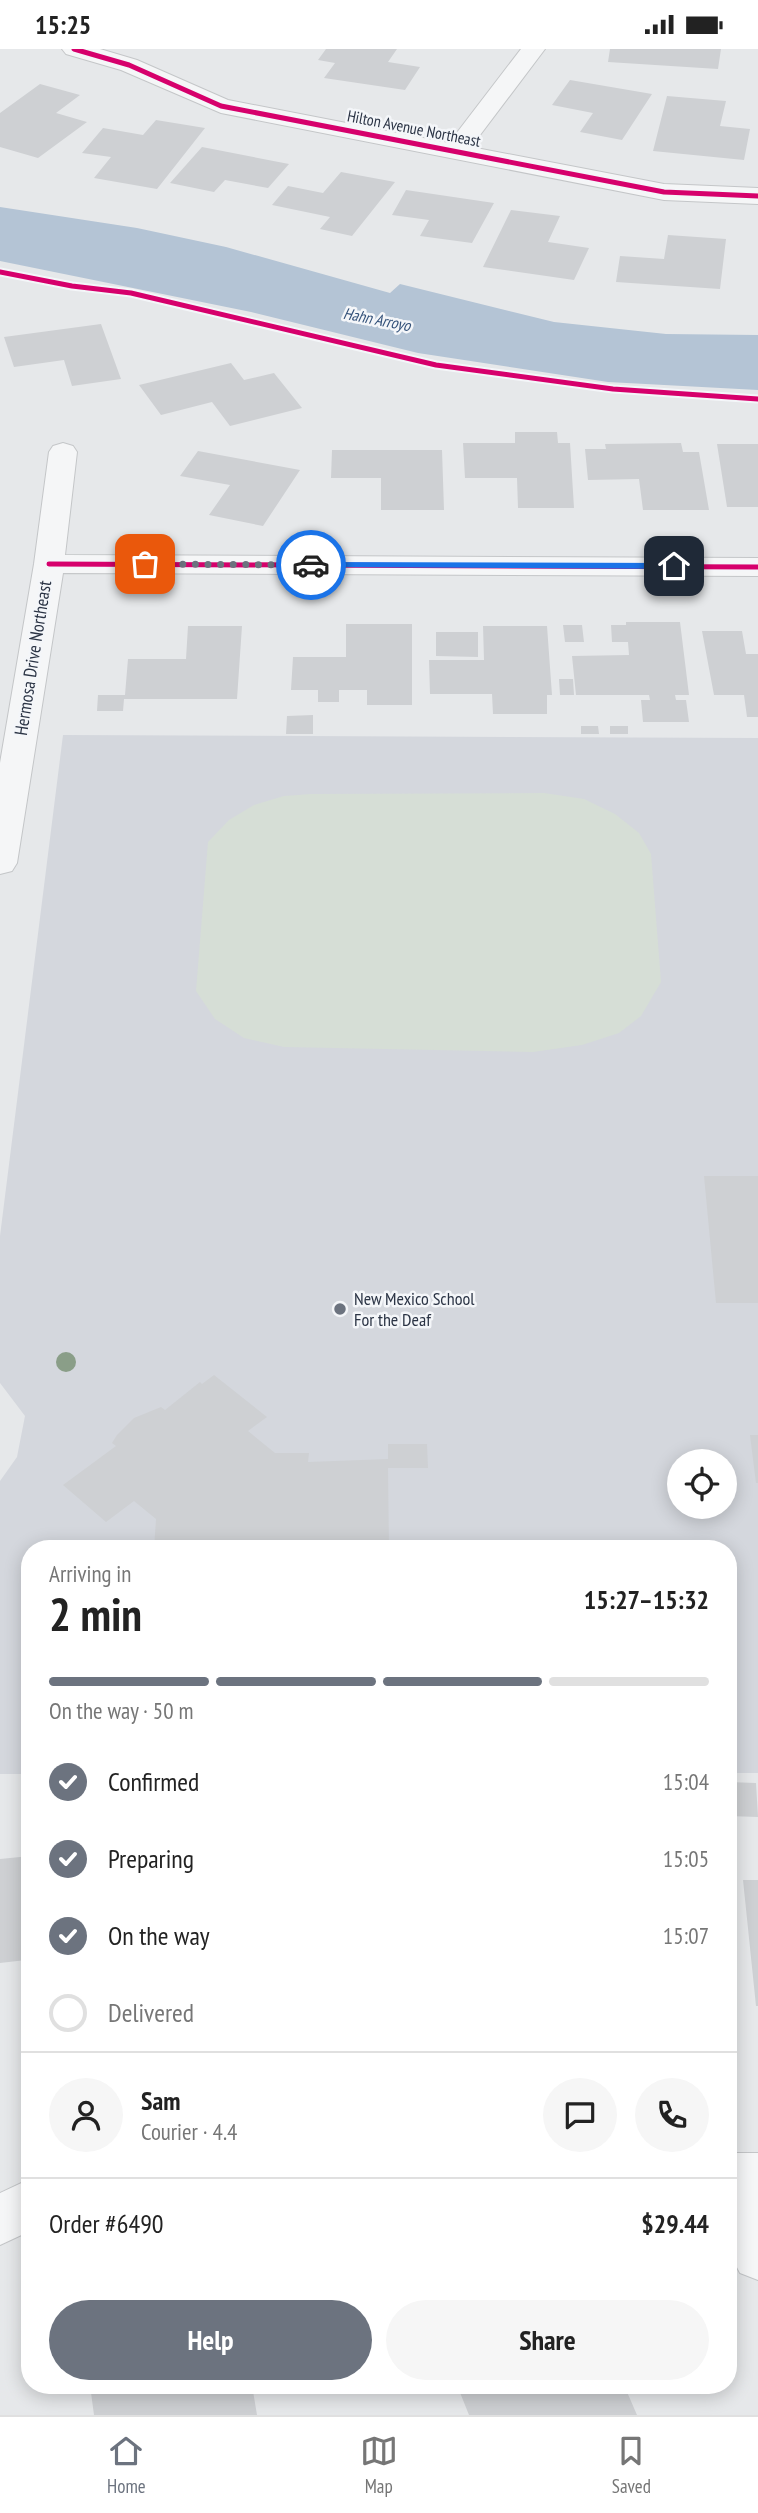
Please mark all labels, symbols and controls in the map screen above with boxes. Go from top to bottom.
text: 15:25 [35,8,91,41]
street label: Hilton Avenue Northeast [346,105,483,151]
water label: Hahn Arroyo [342,303,413,336]
courier [276,530,346,600]
pin [115,534,175,594]
pin [644,536,704,596]
icon: bag [126,545,164,583]
icon: car [292,546,330,584]
icon: home [655,547,693,585]
street label: Hermosa Drive Northeast [9,579,56,737]
place label: New Mexico School For the Deaf [354,1287,475,1331]
marker: New Mexico School For the Deaf [332,1301,348,1317]
map controls [667,1449,737,1519]
button: locate [667,1449,737,1519]
text: Arriving in [49,1559,131,1588]
text: 15:27–15:32 [584,1583,709,1616]
text: 2 min [49,1584,142,1644]
text: On the way · 50 m [49,1696,193,1725]
icon: check [49,1763,87,1801]
text: Confirmed [108,1765,199,1798]
text: 15:04 [663,1767,709,1796]
icon: check [49,1840,87,1878]
text: Preparing [108,1842,194,1875]
text: 15:05 [663,1844,709,1873]
icon: check [49,1917,87,1955]
text: On the way [108,1919,210,1952]
text: 15:07 [663,1921,709,1950]
text: Delivered [108,1996,194,2029]
button: person [49,2078,123,2152]
button: chat [543,2078,617,2152]
button: phone [635,2078,709,2152]
text: Sam [141,2084,180,2117]
text: Courier · 4.4 [141,2117,237,2146]
text: Order #6490 [49,2207,164,2240]
text: $29.44 [641,2207,709,2240]
button: Help [49,2300,372,2380]
button: Share [386,2300,709,2380]
tab: Home [107,2432,146,2498]
tab: Map [360,2432,398,2498]
tab: Saved [612,2432,651,2498]

